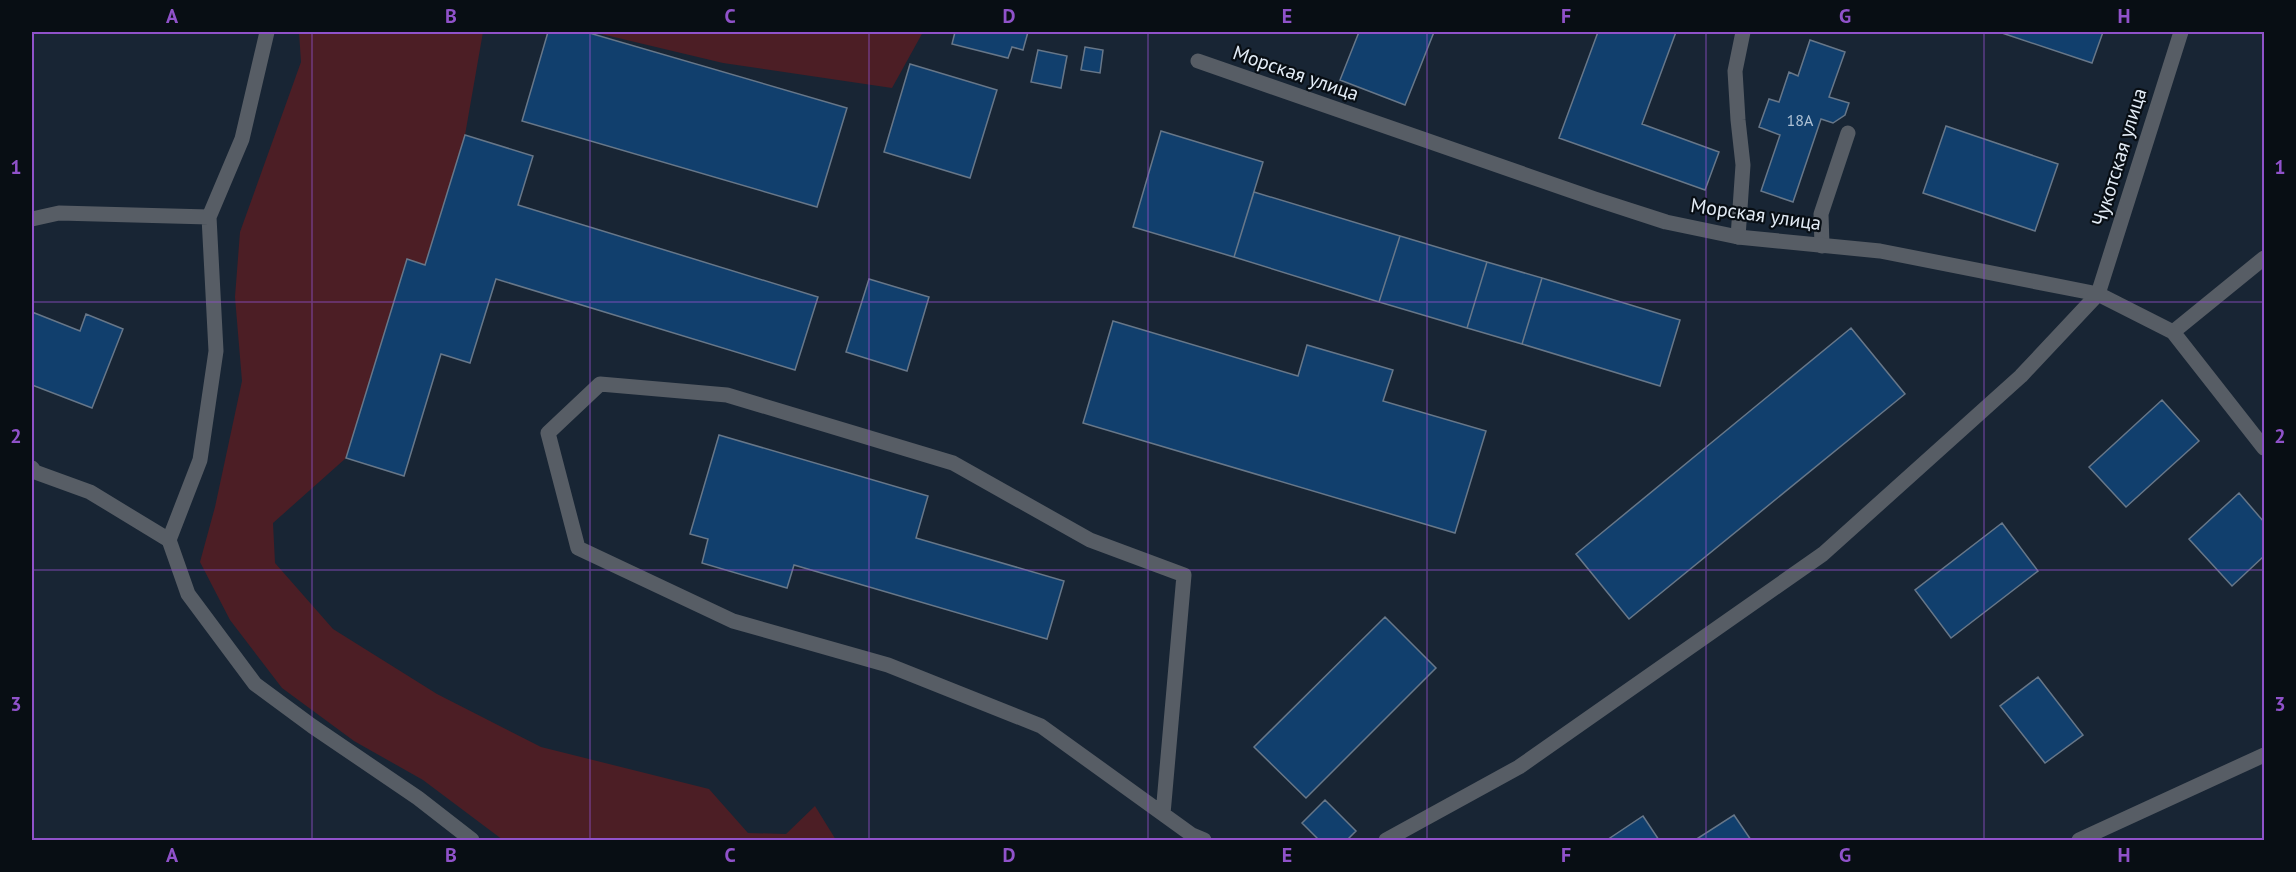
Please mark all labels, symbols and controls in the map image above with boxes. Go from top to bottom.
text: A [166,3,179,29]
text: B [445,3,457,29]
text: C [724,3,736,29]
text: D [1003,3,1016,29]
text: E [1282,3,1292,29]
text: F [1561,3,1571,29]
text: G [1839,3,1851,29]
text: H [2117,3,2131,29]
street label: Морская улица [1230,39,1362,107]
street label: Чукотская улица [2086,85,2152,229]
house number: 18А [1787,110,1814,130]
text: 1 [10,154,22,180]
text: 1 [2274,154,2286,180]
street label: Морская улица [1689,192,1823,236]
text: 2 [10,423,22,449]
text: 2 [2274,423,2286,449]
text: 3 [10,691,22,717]
text: 3 [2274,691,2286,717]
text: A [166,842,179,868]
text: B [445,842,457,868]
text: C [724,842,736,868]
text: D [1003,842,1016,868]
text: E [1282,842,1292,868]
text: F [1561,842,1571,868]
text: G [1839,842,1851,868]
text: H [2117,842,2131,868]

